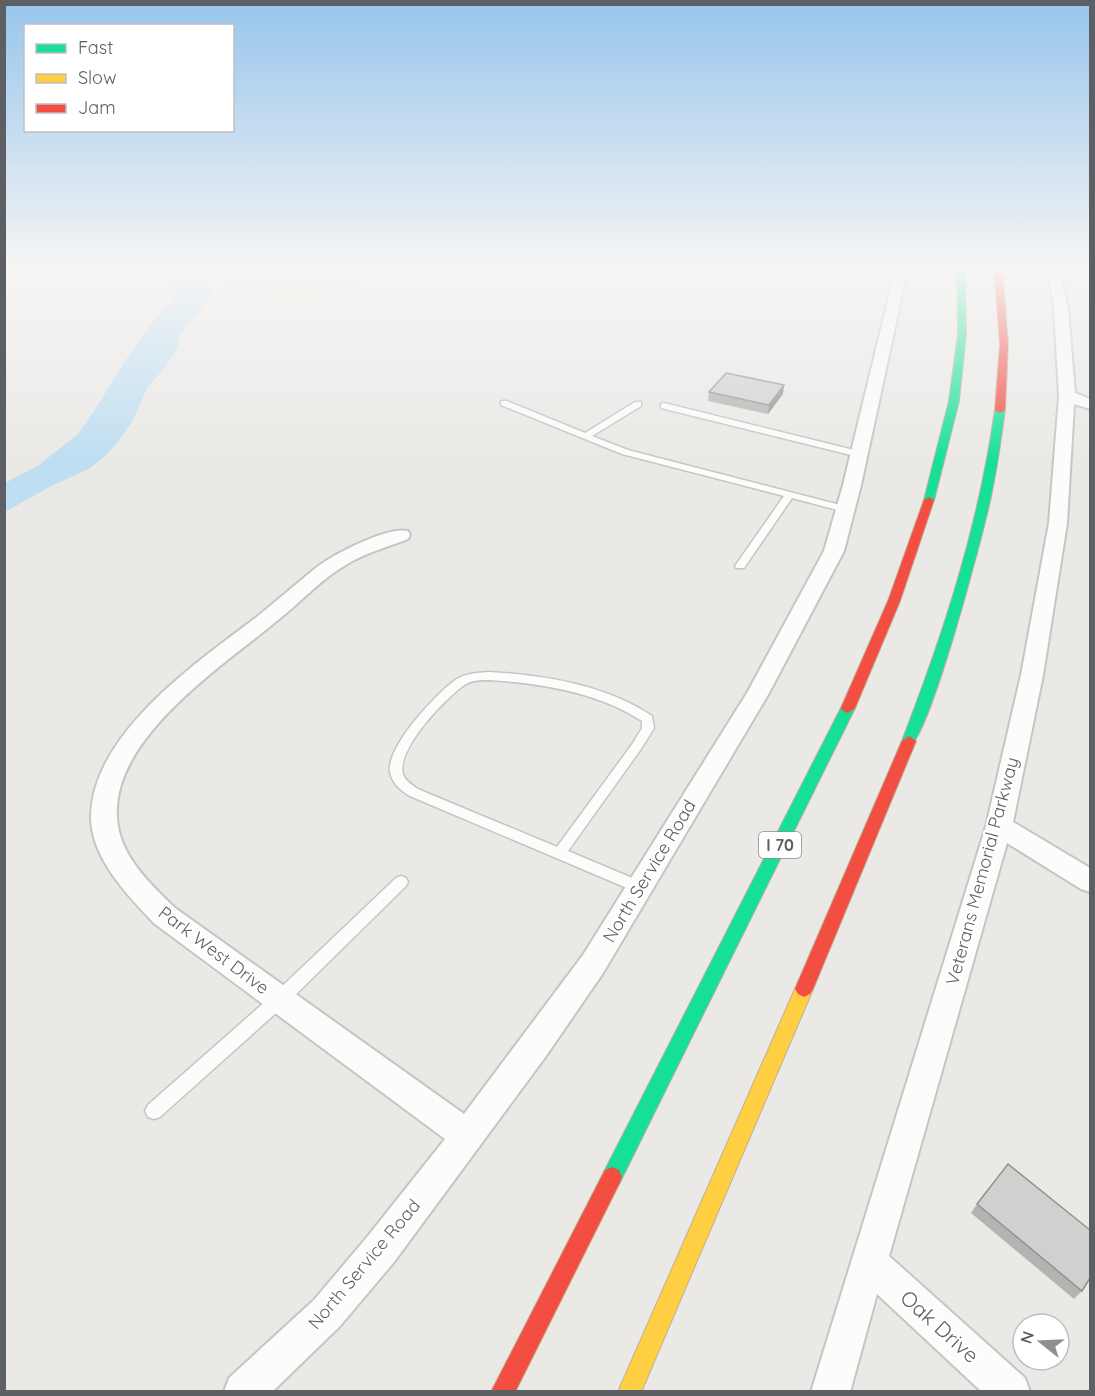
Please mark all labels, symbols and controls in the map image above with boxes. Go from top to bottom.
legend [24,24,234,132]
text: Fast [78,36,113,59]
text: Slow [78,66,116,89]
text: Jam [78,96,116,119]
street label: Veterans Memorial Parkway [940,754,1024,988]
street label: North Service Road [597,795,701,947]
road number: I 70 [759,832,801,858]
street label: Park West Drive [154,901,274,999]
street label: North Service Road [303,1194,425,1334]
street label: Oak Drive [896,1284,984,1368]
north arrow [1011,1312,1071,1372]
text: N [1015,1329,1038,1346]

